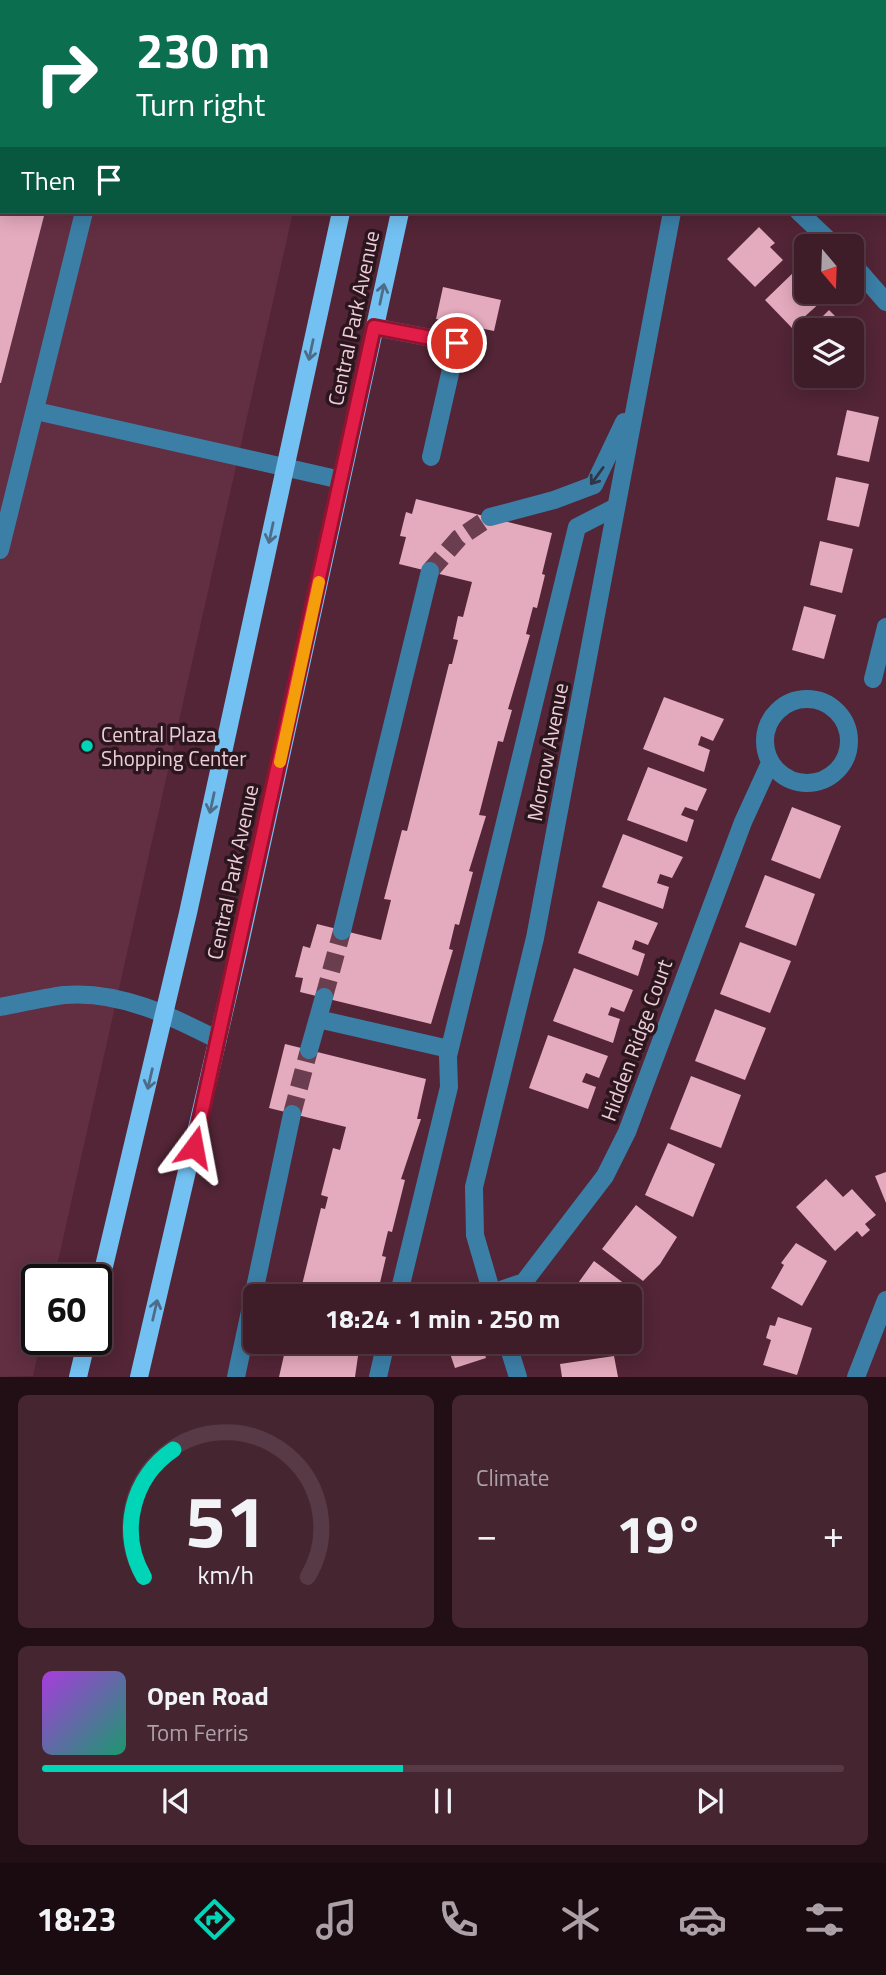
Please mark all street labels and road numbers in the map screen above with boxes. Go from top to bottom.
street label: Central Park Avenue [319,228,387,408]
street label: Morrow Avenue [518,680,576,824]
street label: Central Park Avenue [198,782,266,962]
street label: Hidden Ridge Court [592,954,680,1125]

